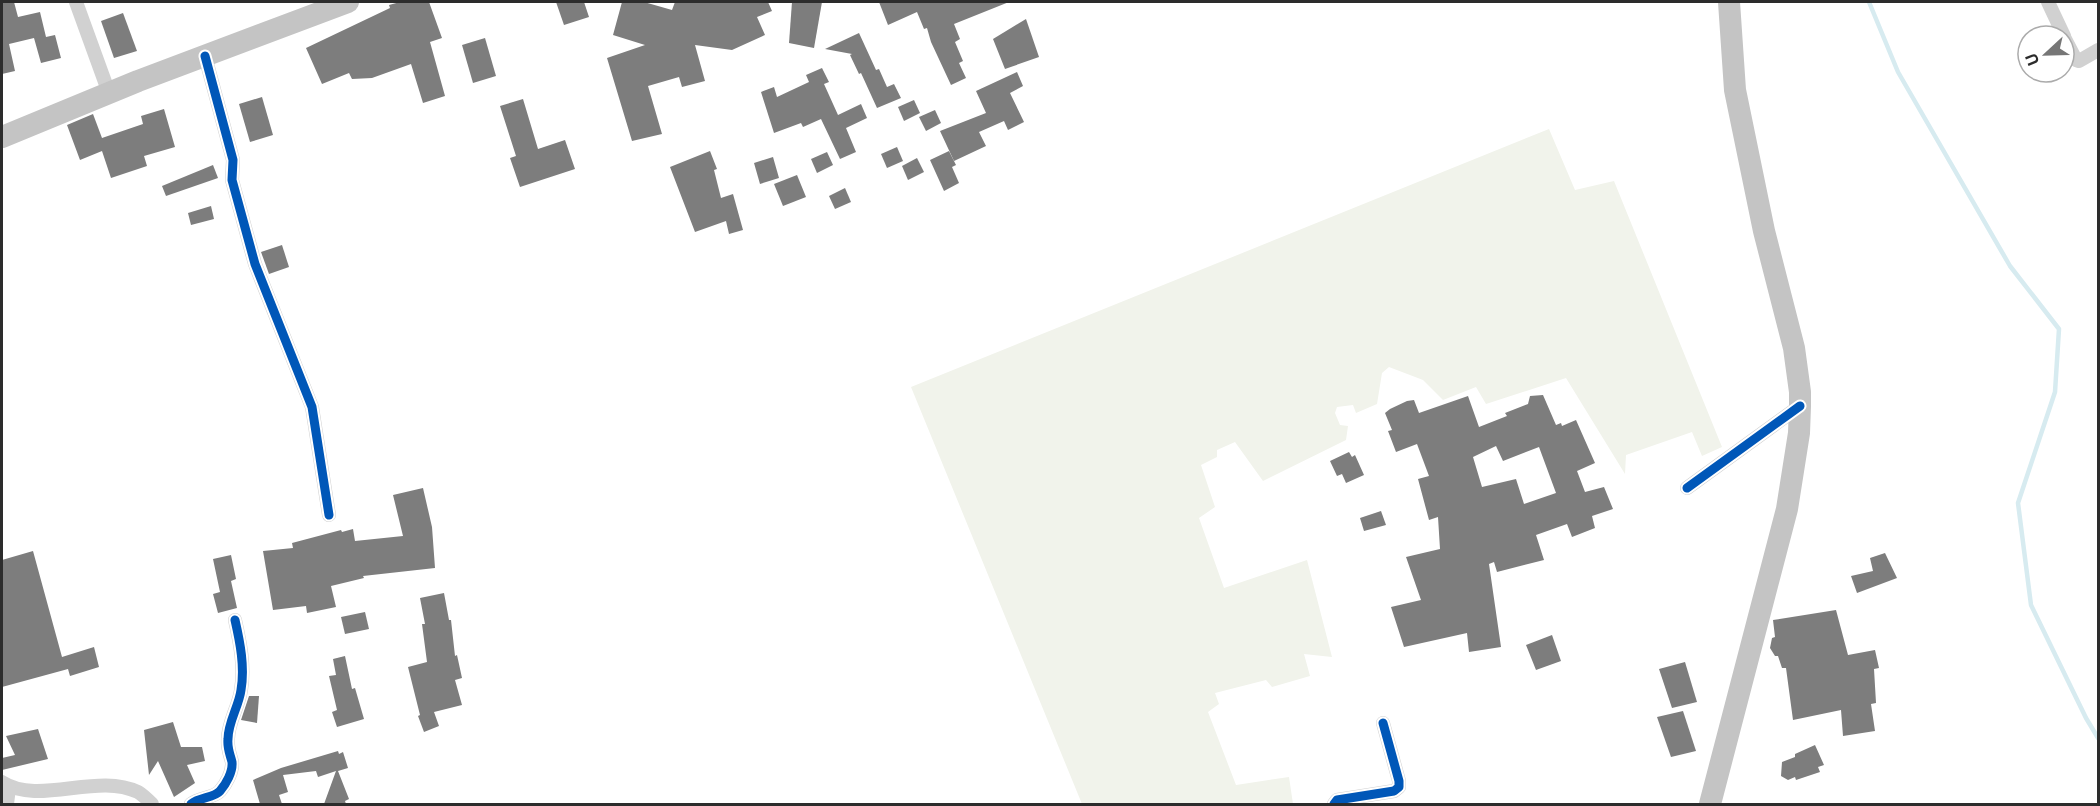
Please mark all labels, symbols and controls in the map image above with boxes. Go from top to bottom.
north arrow [2016,24,2076,84]
text: U [2022,50,2044,68]

